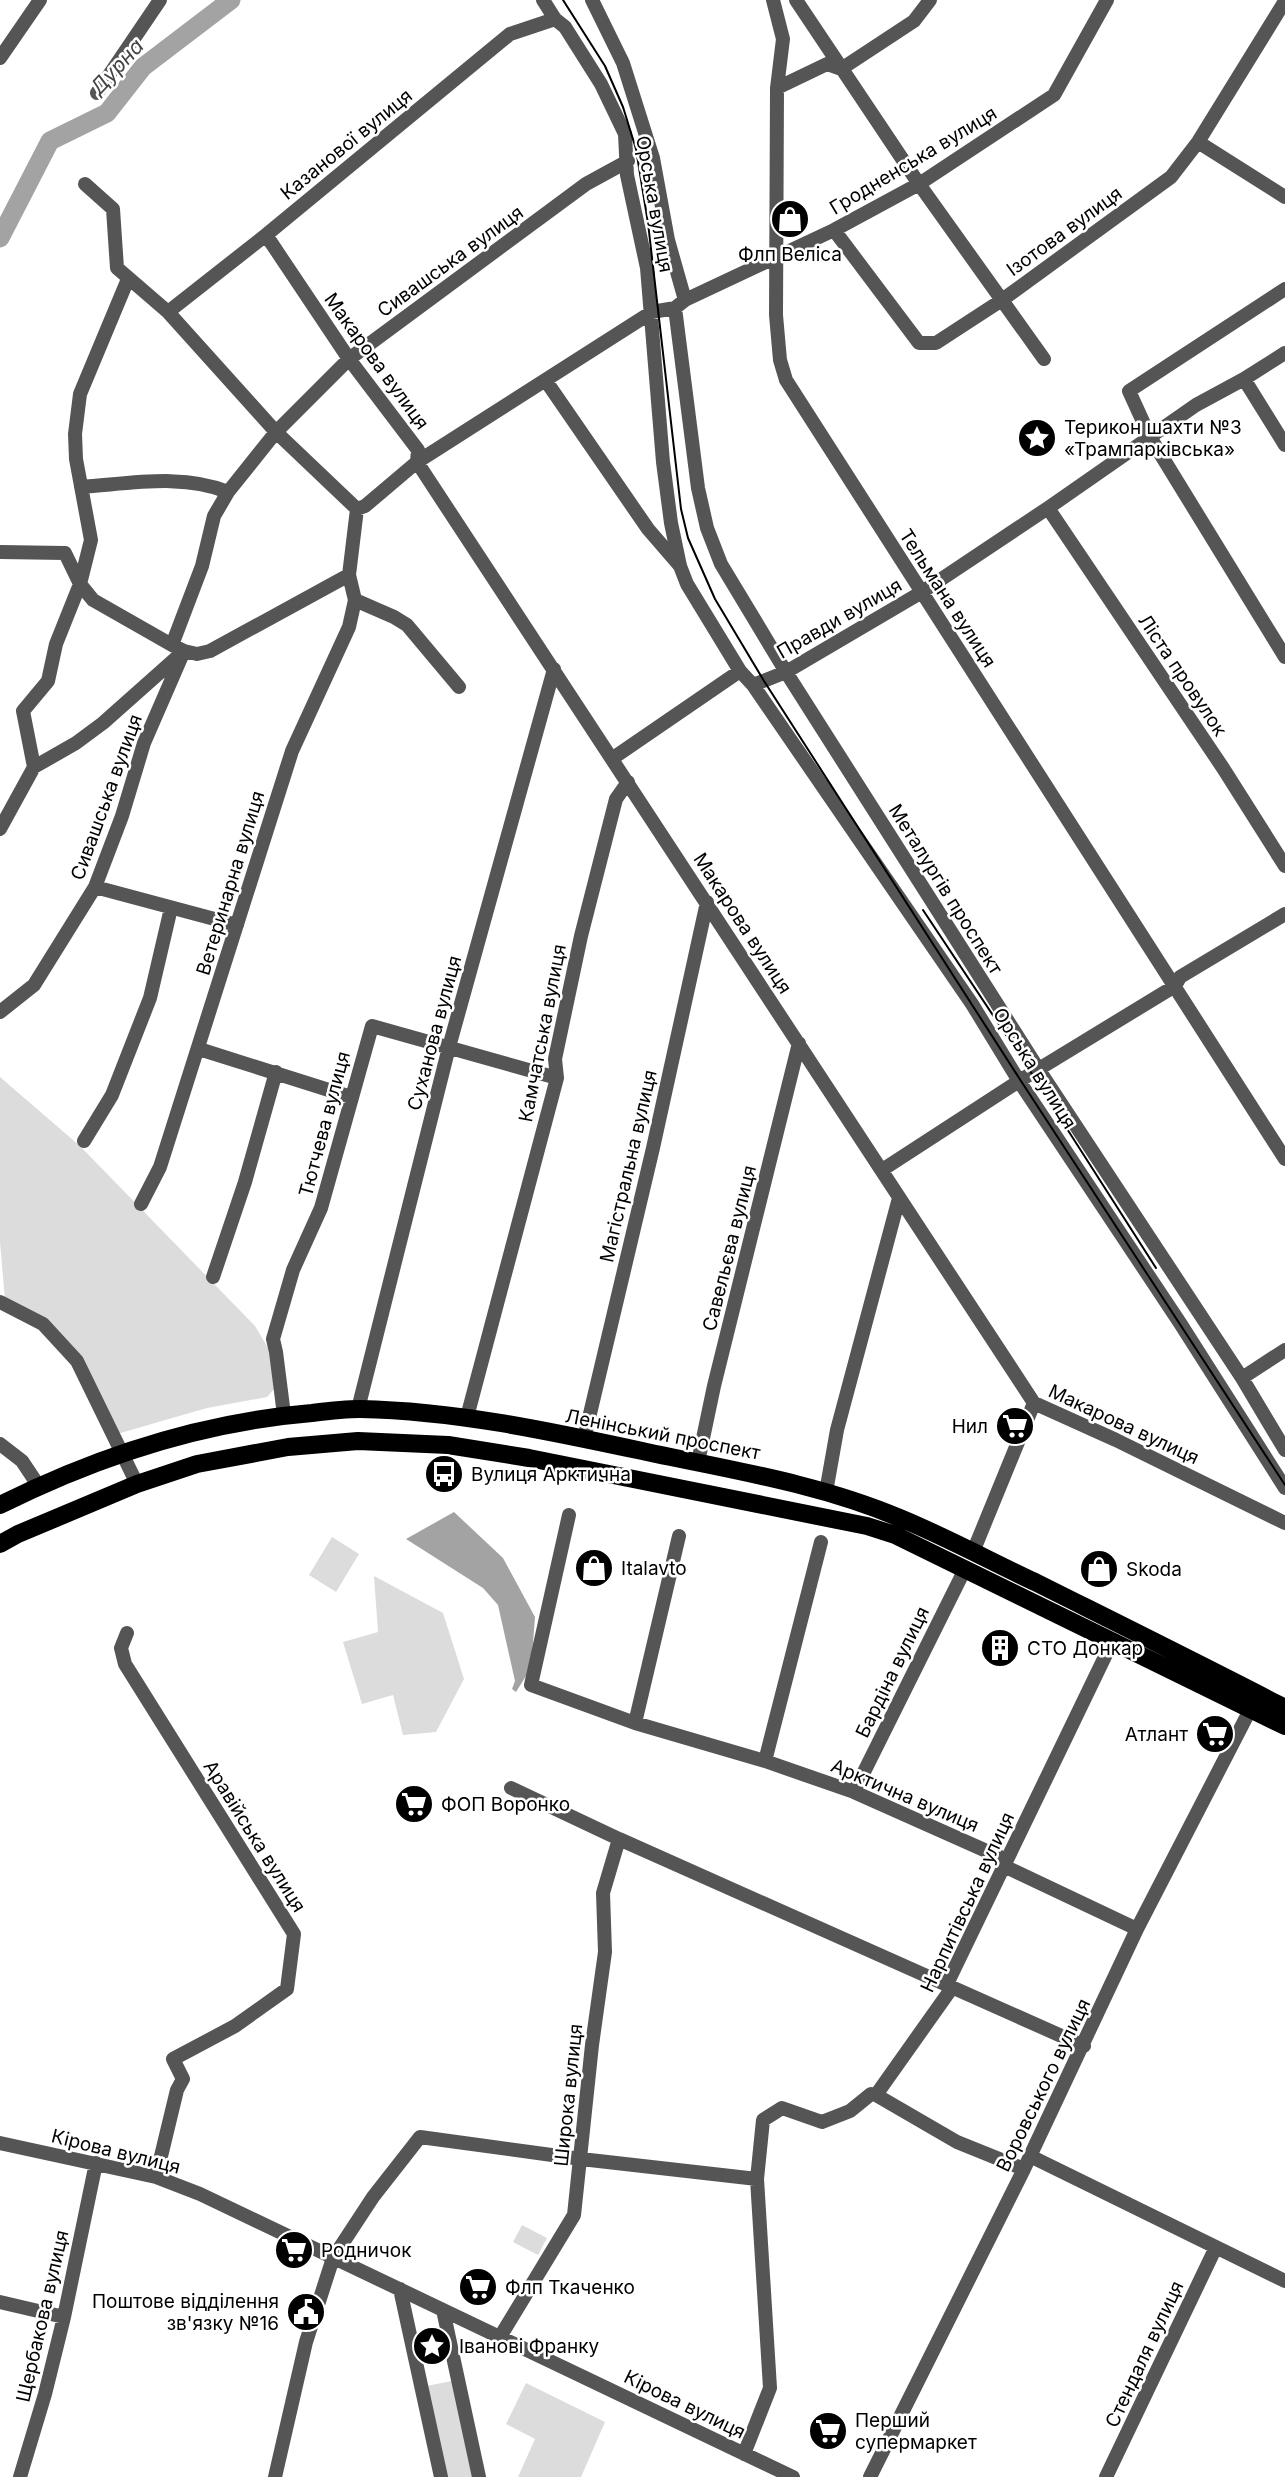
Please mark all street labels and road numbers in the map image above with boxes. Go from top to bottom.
street label: Казанової вулиця [276,84,417,205]
street label: Гродненська вулиця [826,101,1001,219]
street label: Орська вулиця [631,134,678,274]
street label: Ізотова вулиця [1002,182,1127,281]
street label: Сивашська вулиця [373,201,528,322]
street label: Макарова вулиця [319,289,434,434]
street label: Тельмана вулиця [894,525,1001,672]
street label: Правди вулиця [773,573,906,664]
street label: Ліста провулок [1133,610,1232,741]
street label: Сивашська вулиця [66,711,147,883]
street label: Ветеринарна вулиця [192,788,269,978]
street label: Металургів проспект [884,800,1007,979]
street label: Макарова вулиця [689,849,797,998]
street label: Камчатська вулиця [514,942,571,1124]
street label: Суханова вулиця [403,953,466,1113]
street label: Орська вулиця [988,1003,1081,1133]
street label: Тютчева вулиця [294,1049,355,1199]
street label: Магістральна вулиця [595,1068,662,1265]
street label: Савельєва вулиця [698,1163,761,1333]
street label: Макарова вулиця [1045,1380,1203,1469]
street label: Ленінський проспект [563,1404,763,1465]
street label: Бардіна вулиця [851,1603,934,1742]
street label: Арктична вулиця [827,1754,982,1837]
street label: Аравійська вулиця [199,1756,311,1916]
street label: Нарпитівська вулиця [916,1809,1019,1996]
street label: Воровського вулиця [992,1995,1095,2175]
street label: Широка вулиця [550,2023,587,2168]
street label: Кірова вулиця [49,2124,183,2179]
street label: Щербакова вулиця [12,2228,73,2404]
street label: Стендаля вулиця [1100,2277,1188,2431]
street label: Кірова вулиця [620,2365,749,2444]

